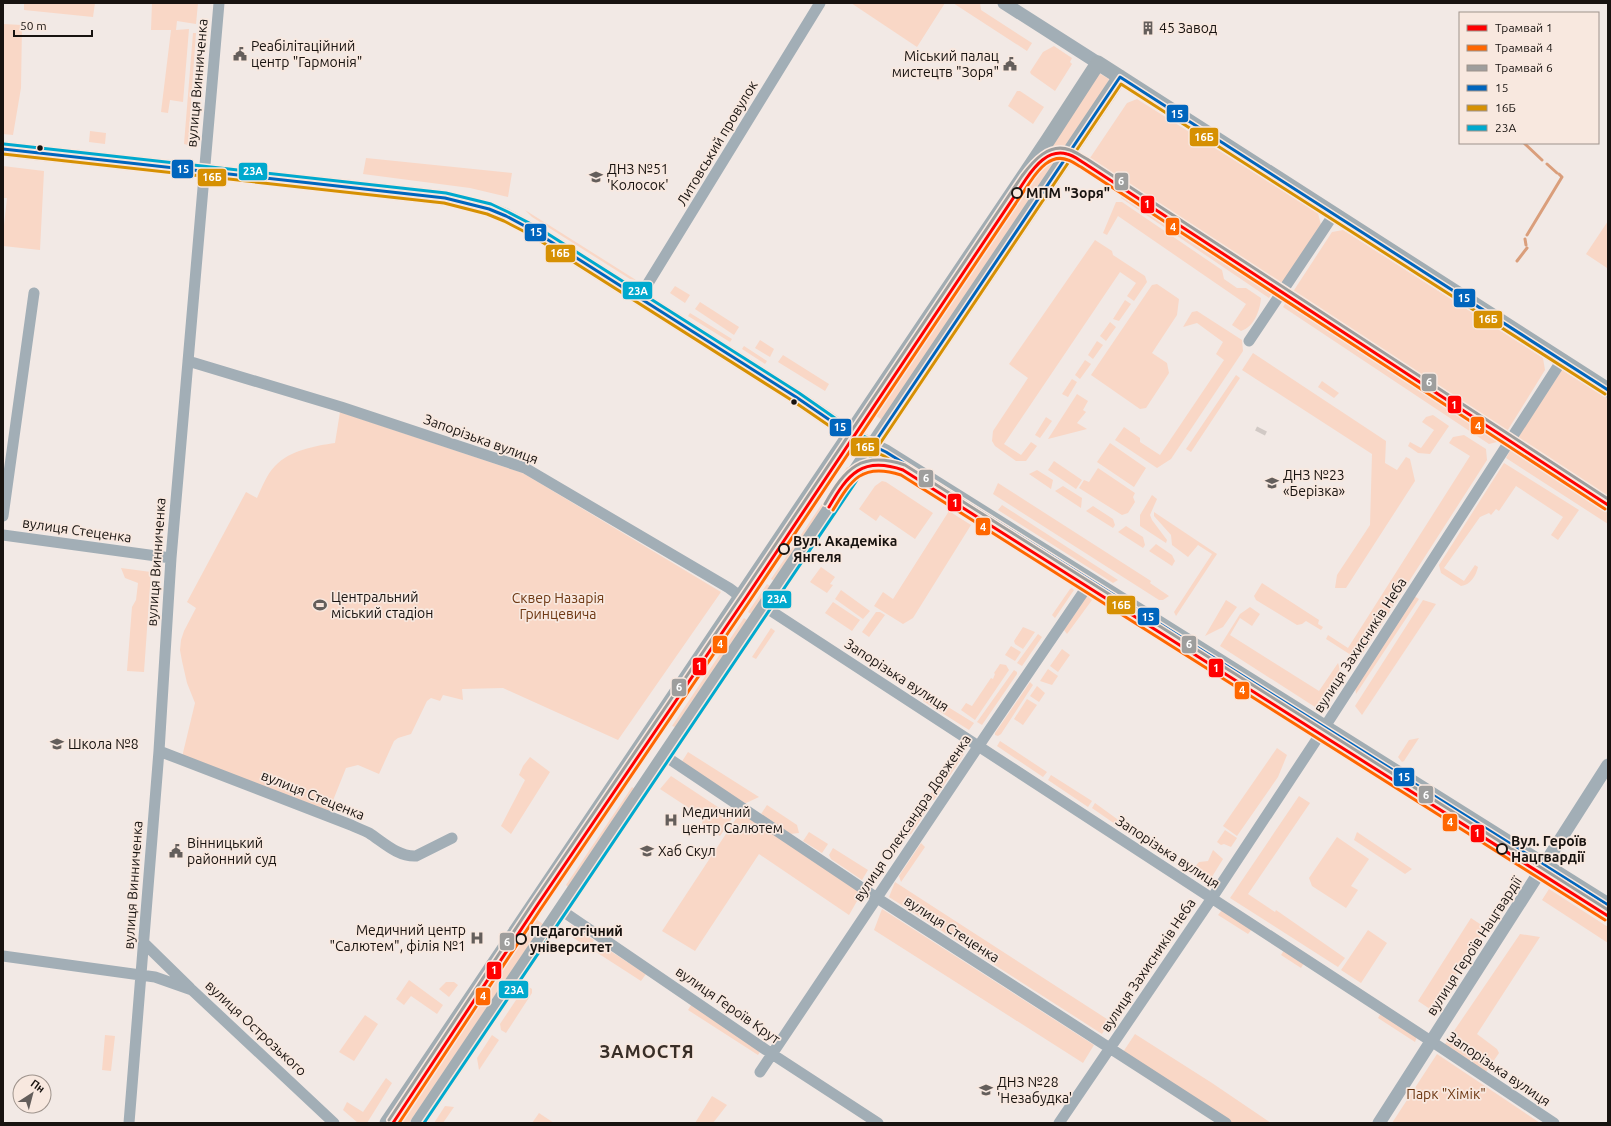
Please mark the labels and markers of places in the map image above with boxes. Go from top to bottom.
building icon: 45 Завод [1140,20,1156,36]
place label: 45 Завод [1159,20,1217,36]
place label: Реабілітаційний центр "Гармонія" [251,38,362,70]
public building icon: Реабілітаційний центр "Гармонія" [232,46,248,62]
place label: Міський палац мистецтв "Зоря" [892,48,999,80]
public building icon: Міський палац мистецтв "Зоря" [1002,56,1018,72]
unlabelled marker [35,143,45,153]
place label: ДНЗ №51 'Колосок' [607,161,669,193]
school or university icon: ДНЗ №51 'Колосок' [588,169,604,185]
place label: МПМ "Зоря" [1026,185,1110,201]
marker: МПМ "Зоря" [1011,187,1023,199]
unlabelled marker [789,397,799,407]
place label: ДНЗ №23 «Берізка» [1283,467,1346,499]
school or university icon: ДНЗ №23 «Берізка» [1264,475,1280,491]
place label: Вул. Академіка Янгеля [793,533,897,565]
marker: Вул. Академіка Янгеля [778,543,790,555]
place label: Центральний міський стадіон [331,589,433,621]
sports icon: Центральний міський стадіон [312,597,328,613]
school or university icon: Школа №8 [49,736,65,752]
place label: Школа №8 [68,736,139,752]
place label: Медичний центр Салютем [682,804,783,836]
hospital icon: Медичний центр Салютем [663,812,679,828]
place label: Вул. Героїв Нацгвардії [1511,833,1587,865]
place label: Вінницький районний суд [187,835,276,867]
public building icon: Вінницький районний суд [168,843,184,859]
school or university icon: Хаб Скул [639,843,655,859]
place label: Хаб Скул [658,843,716,859]
marker: Вул. Героїв Нацгвардії [1496,843,1508,855]
place label: Медичний центр "Салютем", філія №1 [329,922,466,954]
place label: Педагогічний університет [530,923,623,955]
hospital icon: Медичний центр "Салютем", філія №1 [469,930,485,946]
marker: Педагогічний університет [515,933,527,945]
place label: ДНЗ №28 'Незабудка' [997,1074,1072,1106]
school or university icon: ДНЗ №28 'Незабудка' [978,1082,994,1098]

